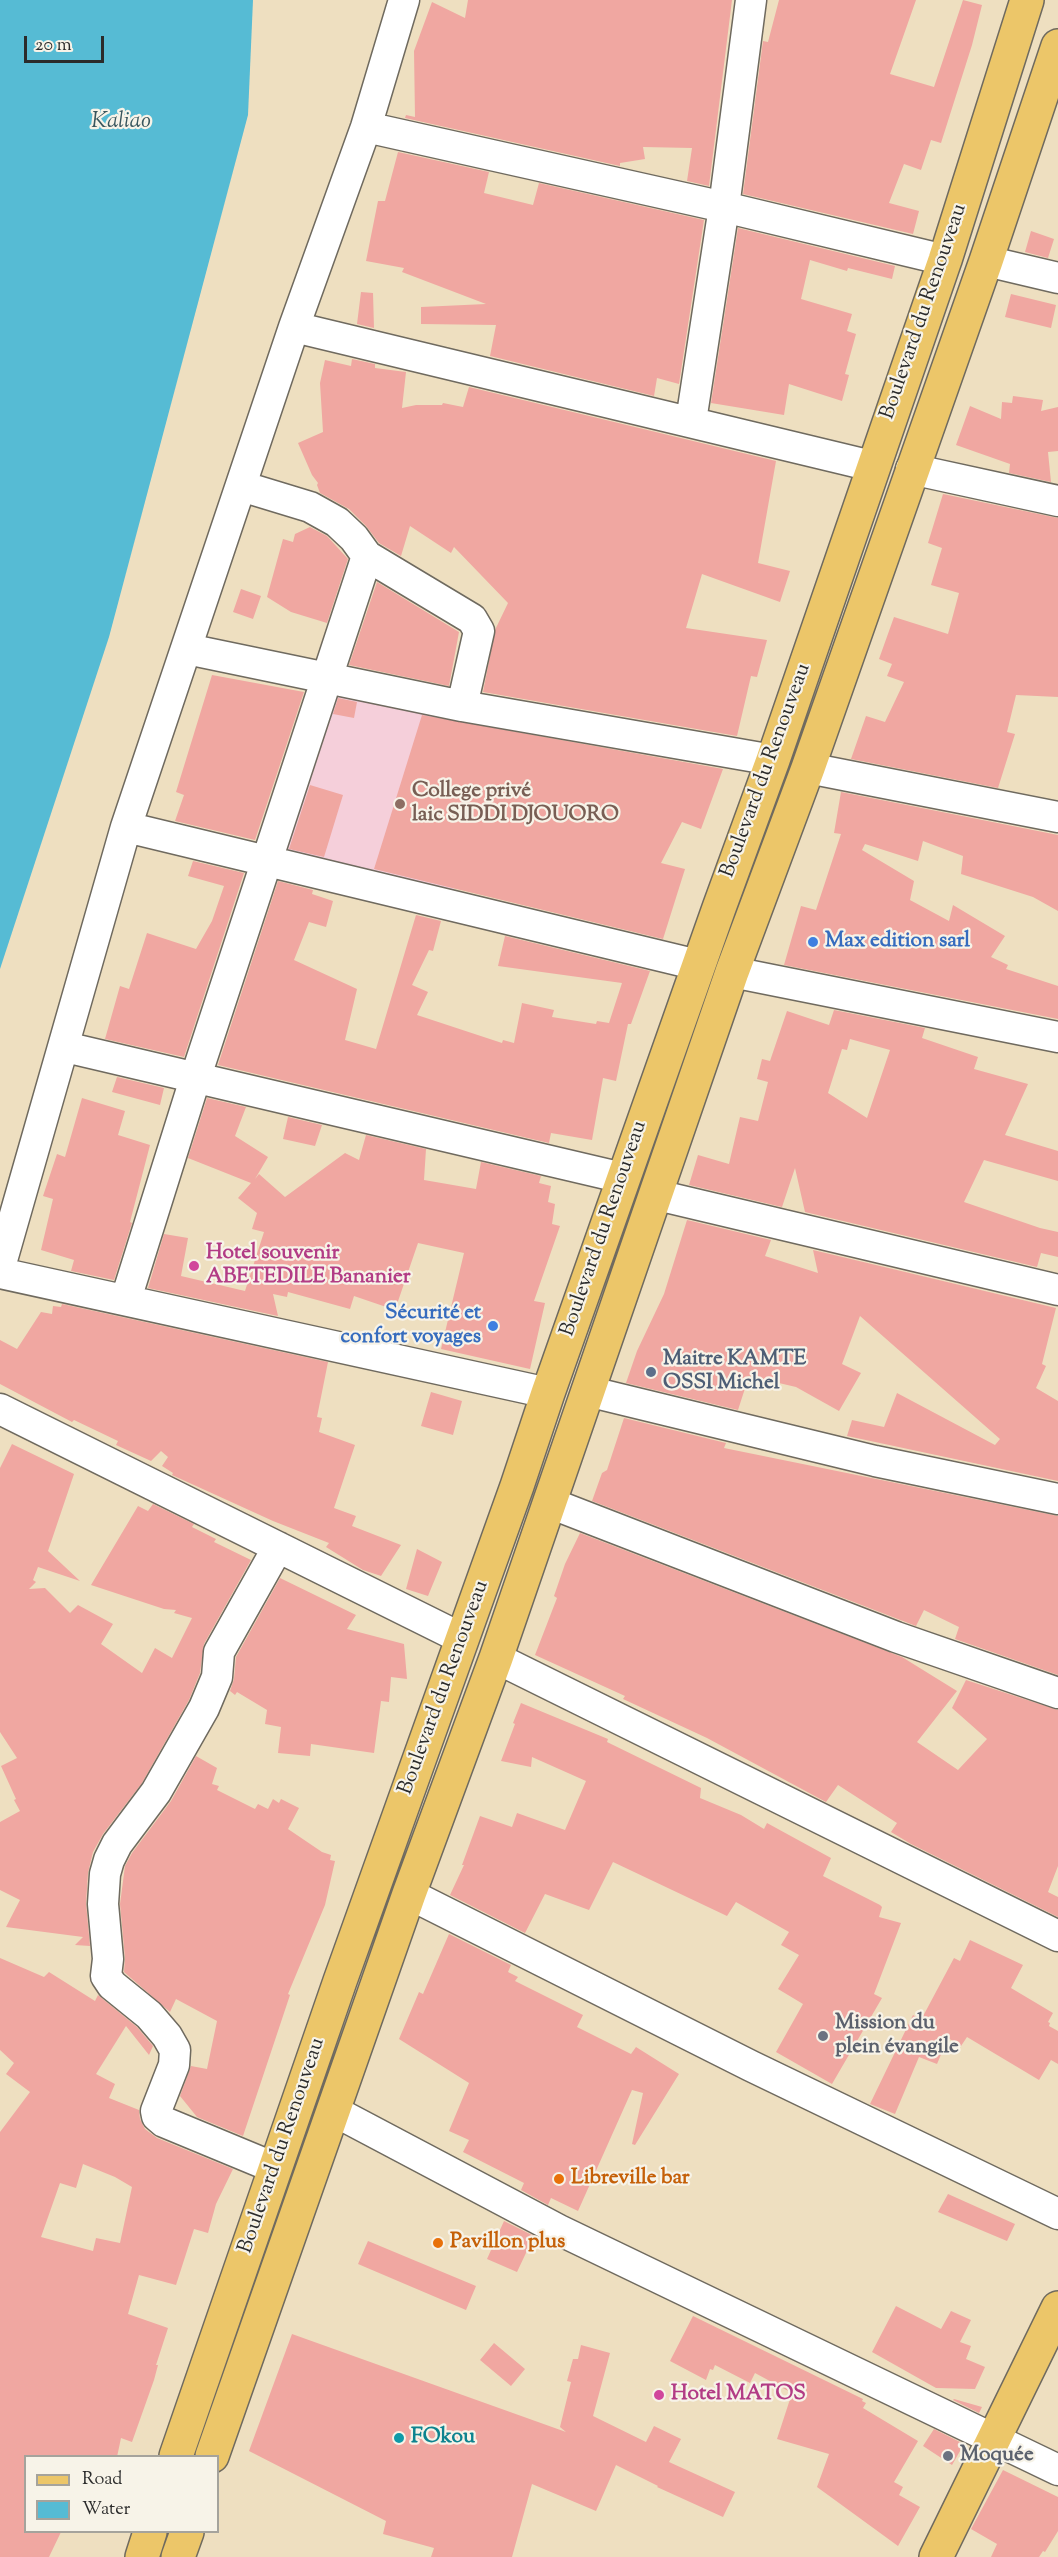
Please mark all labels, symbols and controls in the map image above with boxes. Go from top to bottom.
scale bar [27,24,106,62]
text: 20 m [35,33,72,59]
water label: Kaliao [91,110,151,136]
street label: Boulevard du Renouveau [876,201,974,423]
street label: Boulevard du Renouveau [716,660,818,882]
place label: College privé laic SIDDI DJOUORO [412,779,619,829]
marker: College privé laic SIDDI DJOUORO [393,797,407,811]
place label: Max edition sarl [825,929,970,955]
marker: Max edition sarl [806,935,820,949]
street label: Boulevard du Renouveau [556,1118,654,1340]
place label: Hotel souvenir ABETEDILE Bananier [206,1241,411,1291]
marker: Hotel souvenir ABETEDILE Bananier [187,1259,201,1273]
place label: Sécurité et confort voyages [340,1301,481,1351]
marker: Sécurité et confort voyages [486,1319,500,1333]
place label: Maitre KAMTE OSSI Michel [663,1347,806,1397]
marker: Maitre KAMTE OSSI Michel [644,1365,658,1379]
street label: Boulevard du Renouveau [394,1577,496,1799]
place label: Mission du plein évangile [835,2011,959,2061]
marker: Mission du plein évangile [816,2029,830,2043]
street label: Boulevard du Renouveau [234,2035,332,2257]
place label: Libreville bar [571,2166,690,2192]
marker: Libreville bar [552,2172,566,2186]
place label: Pavillon plus [450,2230,565,2256]
marker: Pavillon plus [431,2236,445,2250]
place label: Hotel MATOS [671,2382,806,2408]
marker: Hotel MATOS [652,2388,666,2402]
place label: FOkou [411,2425,475,2451]
marker: FOkou [392,2431,406,2445]
place label: Moquée [960,2443,1034,2469]
marker: Moquée [941,2449,955,2463]
legend [24,2455,219,2533]
text: Road [82,2467,122,2493]
text: Water [82,2497,130,2523]

